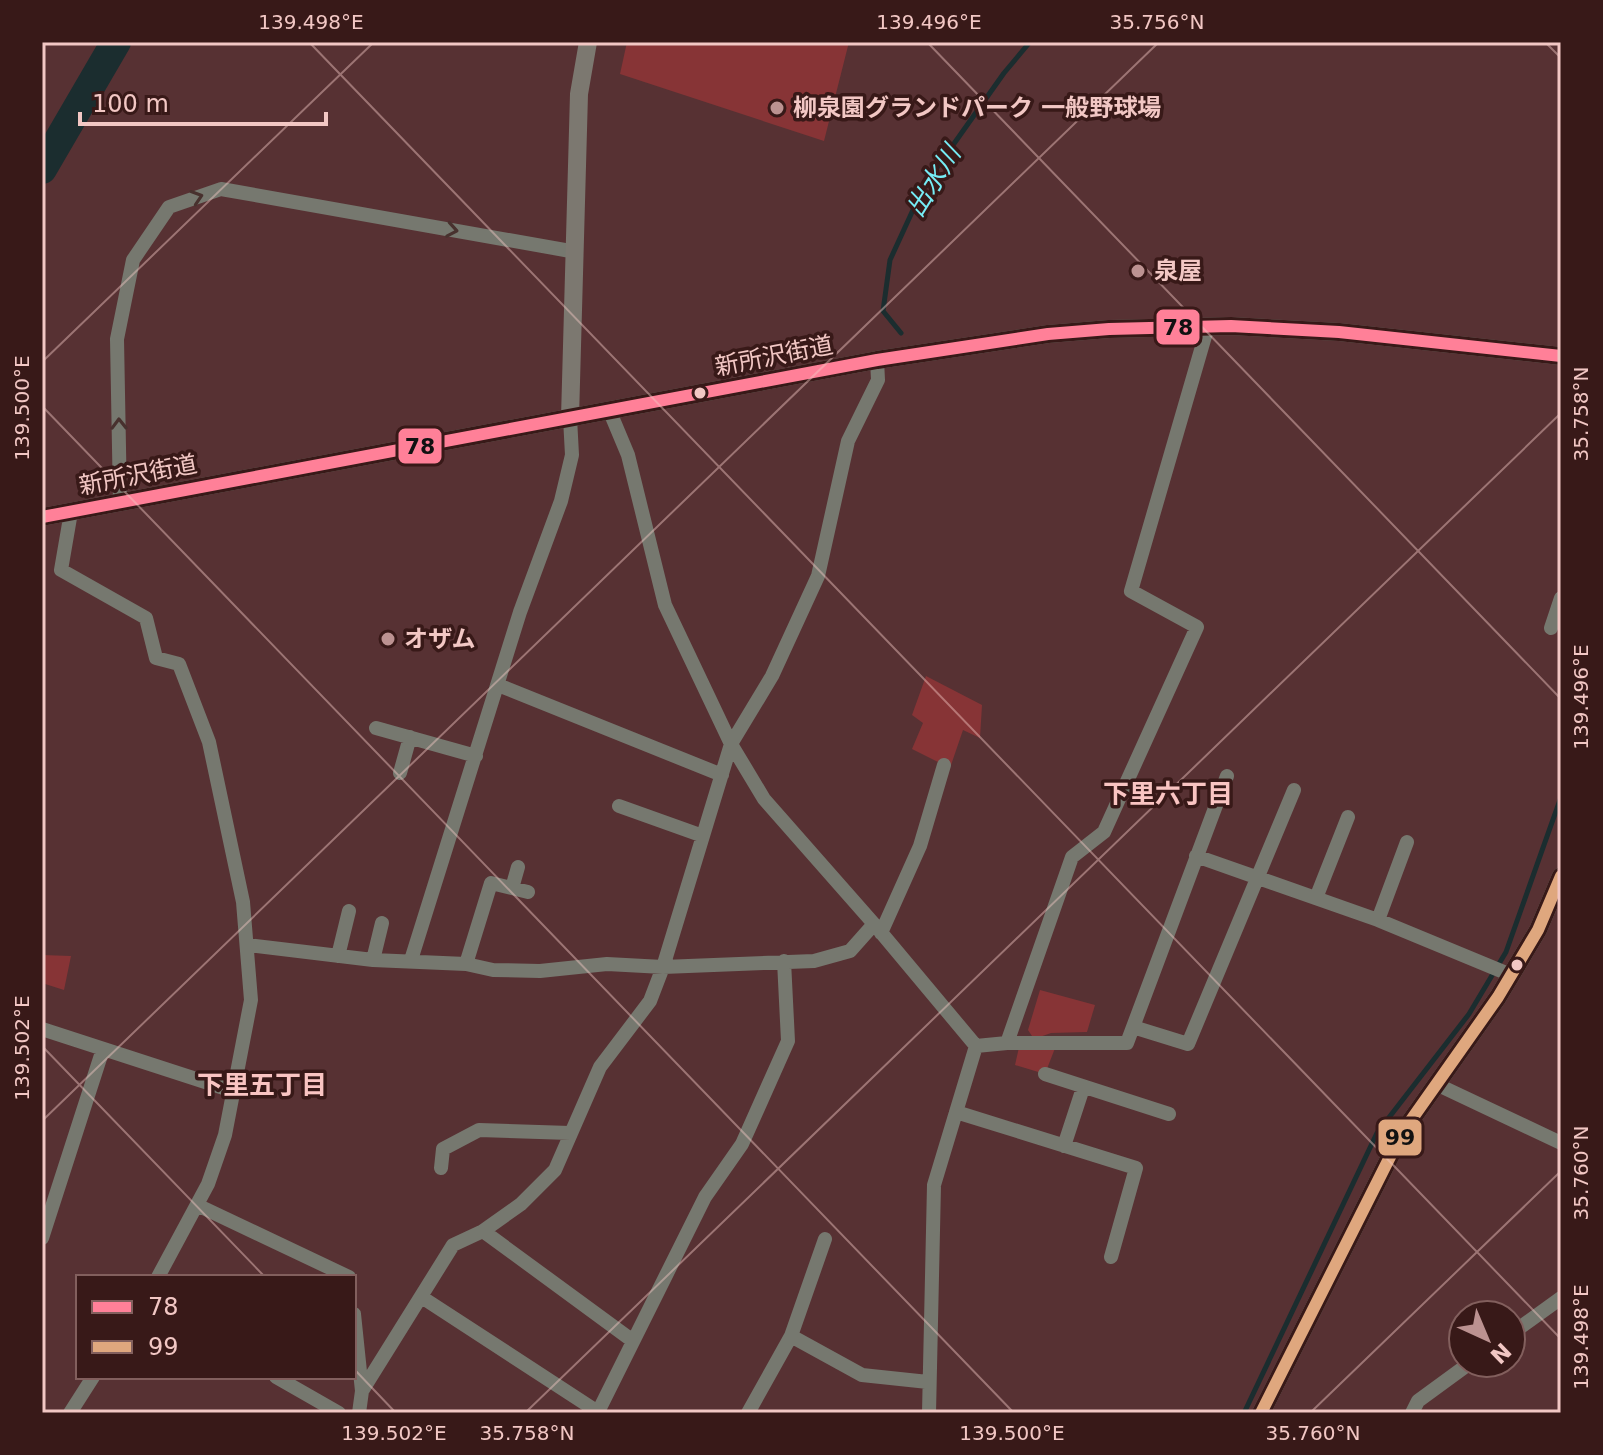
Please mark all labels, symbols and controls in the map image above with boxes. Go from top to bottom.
text: 139.498°E [258,10,364,34]
text: 139.496°E [876,10,982,34]
text: 35.756°N [1110,10,1204,34]
scale bar [80,76,326,126]
text: 100 m [92,90,169,118]
place label: 柳泉園グランドパーク 一般野球場 [793,94,1161,122]
marker: 柳泉園グランドパーク 一般野球場 [768,99,786,117]
water label: 出水川 [900,137,968,222]
one-way arrow [189,191,203,207]
one-way arrow [445,221,459,238]
place label: 泉屋 [1154,257,1202,285]
marker: 泉屋 [1129,262,1147,280]
line badge: 78 [1155,308,1201,346]
text: 78 [1163,315,1193,340]
street label: 新所沢街道 [712,331,836,381]
text: 139.500°E [10,355,34,461]
text: 35.758°N [1569,367,1593,461]
unlabelled marker [692,385,708,401]
one-way arrow [110,417,127,430]
line badge: 78 [397,427,443,465]
text: 78 [405,434,435,459]
street label: 新所沢街道 [76,450,200,500]
place label: オザム [404,625,476,653]
marker: オザム [379,630,397,648]
text: 139.496°E [1569,644,1593,750]
district label: 下里六丁目 [1103,779,1233,809]
unlabelled marker [1509,957,1525,973]
text: 139.502°E [10,995,34,1101]
district label: 下里五丁目 [197,1070,327,1100]
line badge: 99 [1377,1118,1423,1157]
text: 99 [1385,1125,1415,1150]
text: 35.760°N [1569,1126,1593,1220]
legend [76,1275,356,1379]
text: 139.498°E [1569,1284,1593,1390]
text: 78 [148,1293,179,1321]
north arrow [1447,1299,1527,1379]
text: 99 [148,1333,179,1361]
text: N [1485,1338,1516,1368]
text: 139.502°E [341,1421,447,1445]
text: 35.758°N [480,1421,574,1445]
text: 139.500°E [959,1421,1065,1445]
text: 35.760°N [1266,1421,1360,1445]

